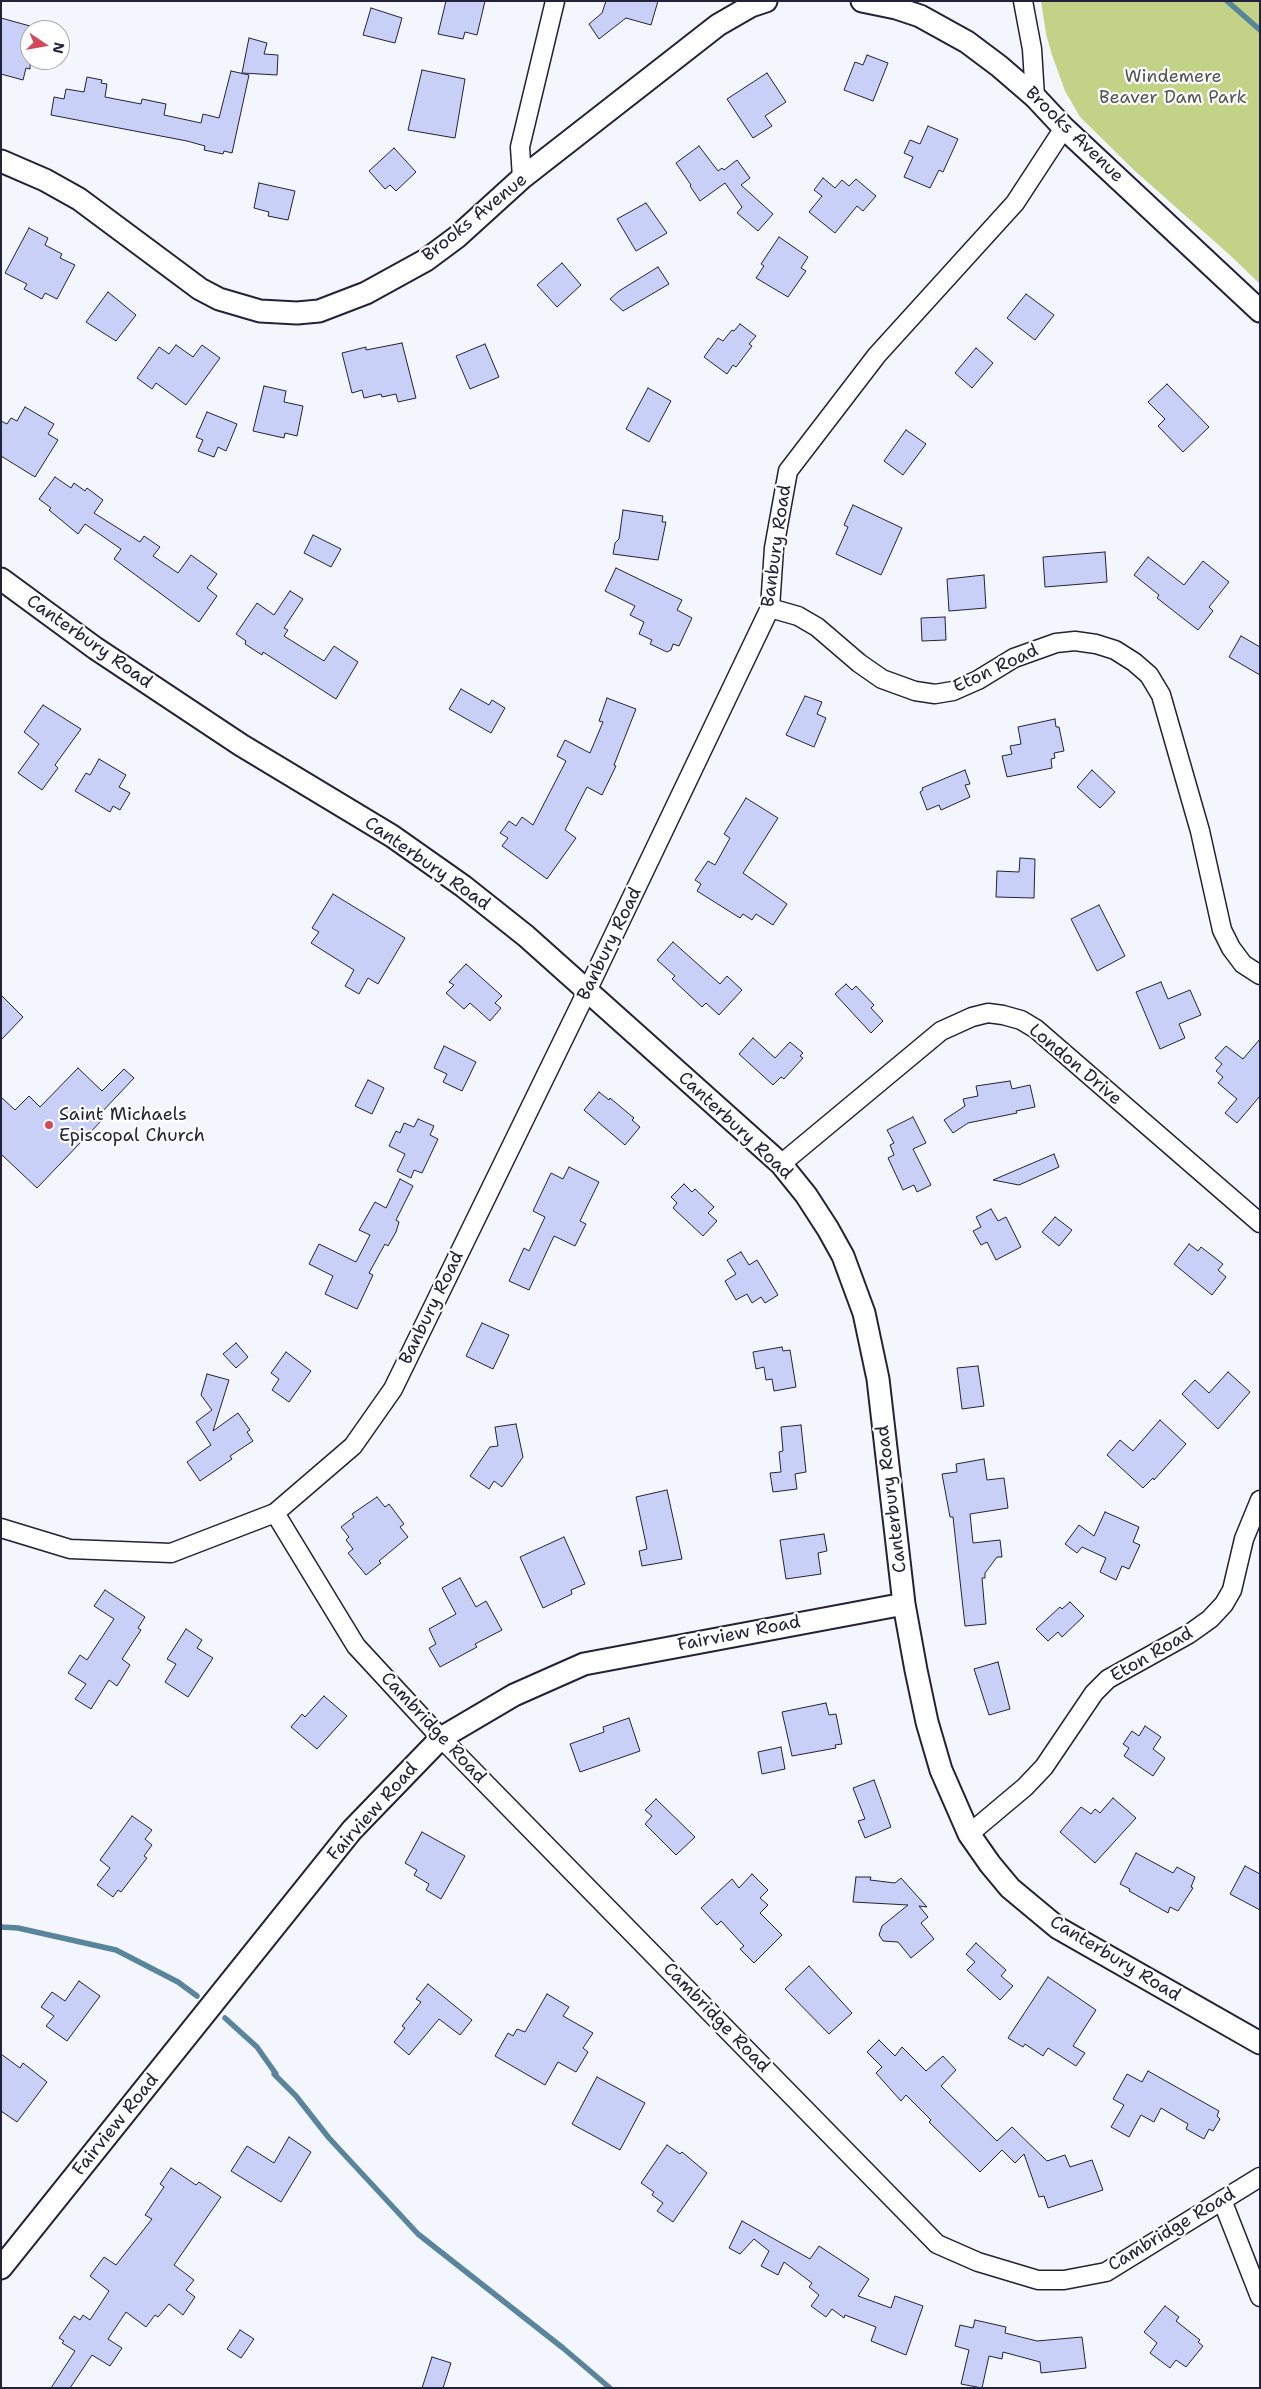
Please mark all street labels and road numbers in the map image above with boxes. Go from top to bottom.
street label: Brooks Avenue [1020,83,1128,187]
street label: Brooks Avenue [418,169,532,267]
street label: Banbury Road [758,483,796,609]
street label: Canterbury Road [22,591,156,693]
street label: Eton Road [950,640,1042,698]
street label: Canterbury Road [360,813,494,915]
street label: Banbury Road [573,884,647,1004]
street label: London Drive [1024,1020,1126,1110]
street label: Canterbury Road [673,1067,797,1185]
street label: Banbury Road [395,1248,469,1368]
street label: Canterbury Road [872,1424,912,1574]
street label: Fairview Road [676,1611,802,1657]
street label: Eton Road [1107,1623,1197,1687]
street label: Cambridge Road [376,1668,490,1788]
street label: Fairview Road [323,1758,423,1866]
street label: Canterbury Road [1046,1911,1184,2007]
street label: Cambridge Road [658,1959,774,2077]
street label: Fairview Road [68,2070,164,2180]
street label: Cambridge Road [1105,2184,1239,2276]

